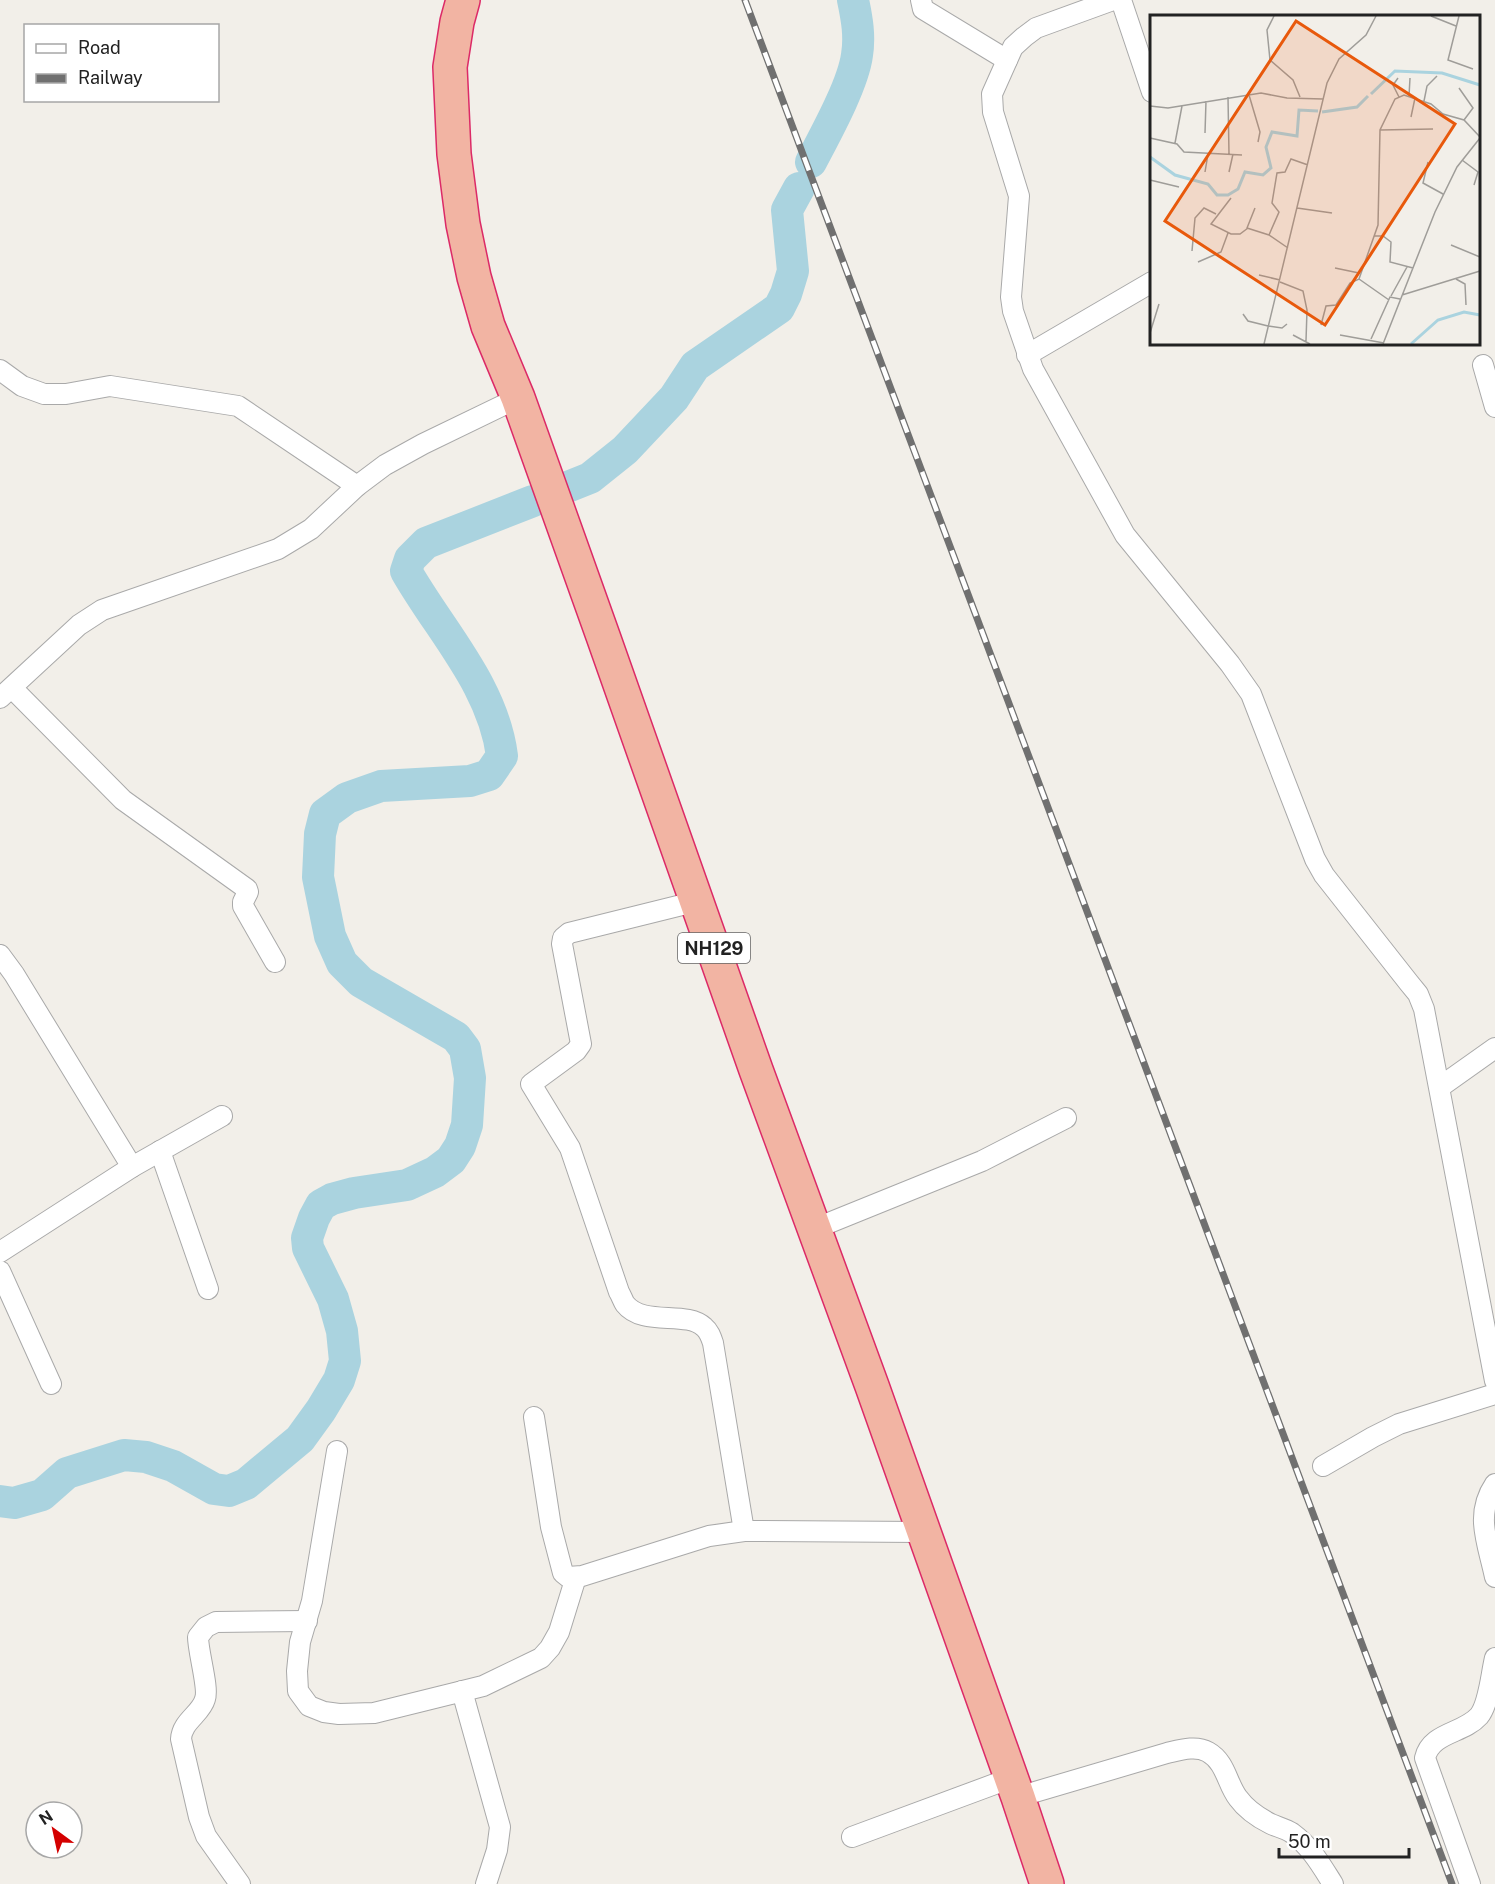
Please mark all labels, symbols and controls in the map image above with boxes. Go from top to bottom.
inset map [1150,15,1480,345]
legend [24,24,219,102]
text: Road [78,37,121,58]
text: Railway [78,67,143,88]
road number: NH129 [678,933,750,963]
north arrow [24,1800,84,1860]
text: N [36,1806,57,1829]
scale bar [1279,1821,1410,1859]
text: 50 m [1288,1831,1331,1852]

